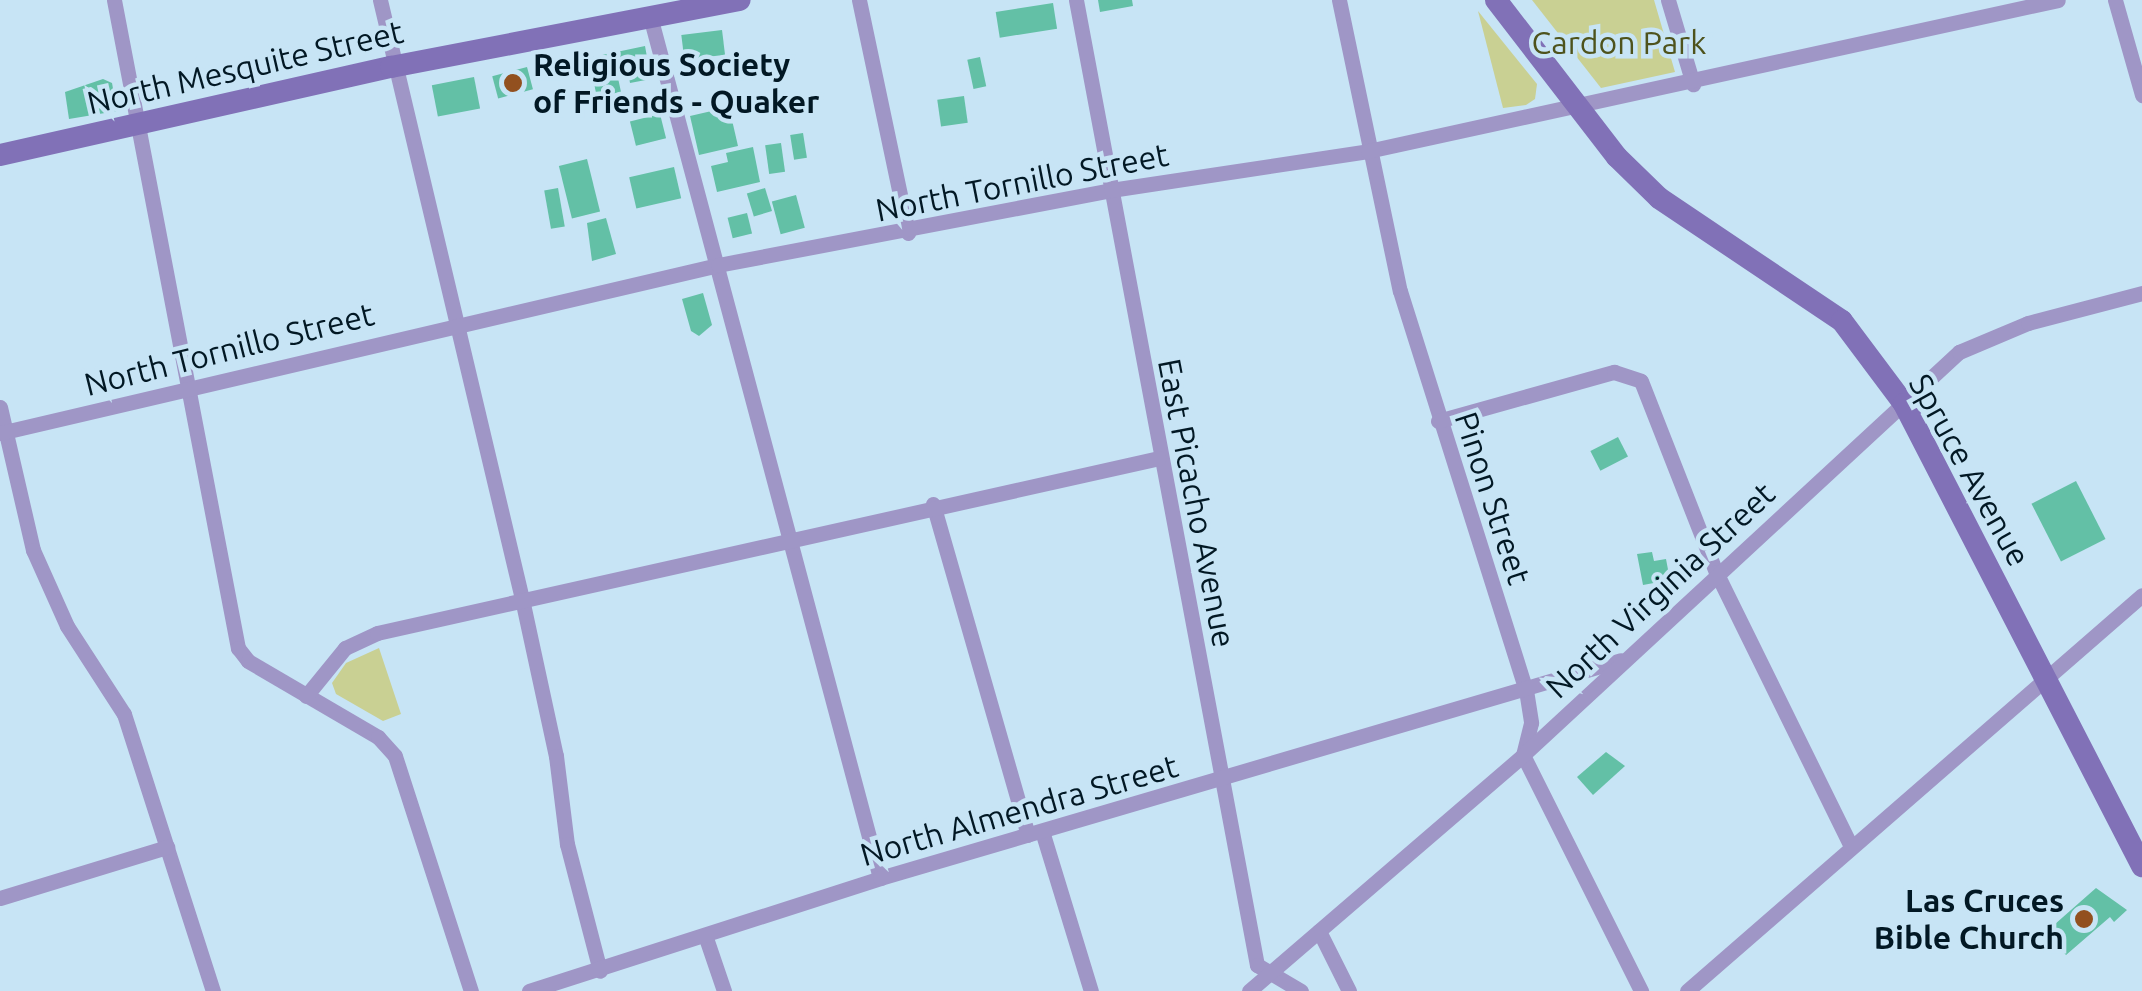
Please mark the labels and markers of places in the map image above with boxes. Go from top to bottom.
place label: Religious Society of Friends - Quaker [533,46,819,121]
marker: Religious Society of Friends - Quaker [502,72,524,94]
place label: Las Cruces Bible Church [1874,882,2064,957]
marker: Las Cruces Bible Church [2073,908,2095,930]

